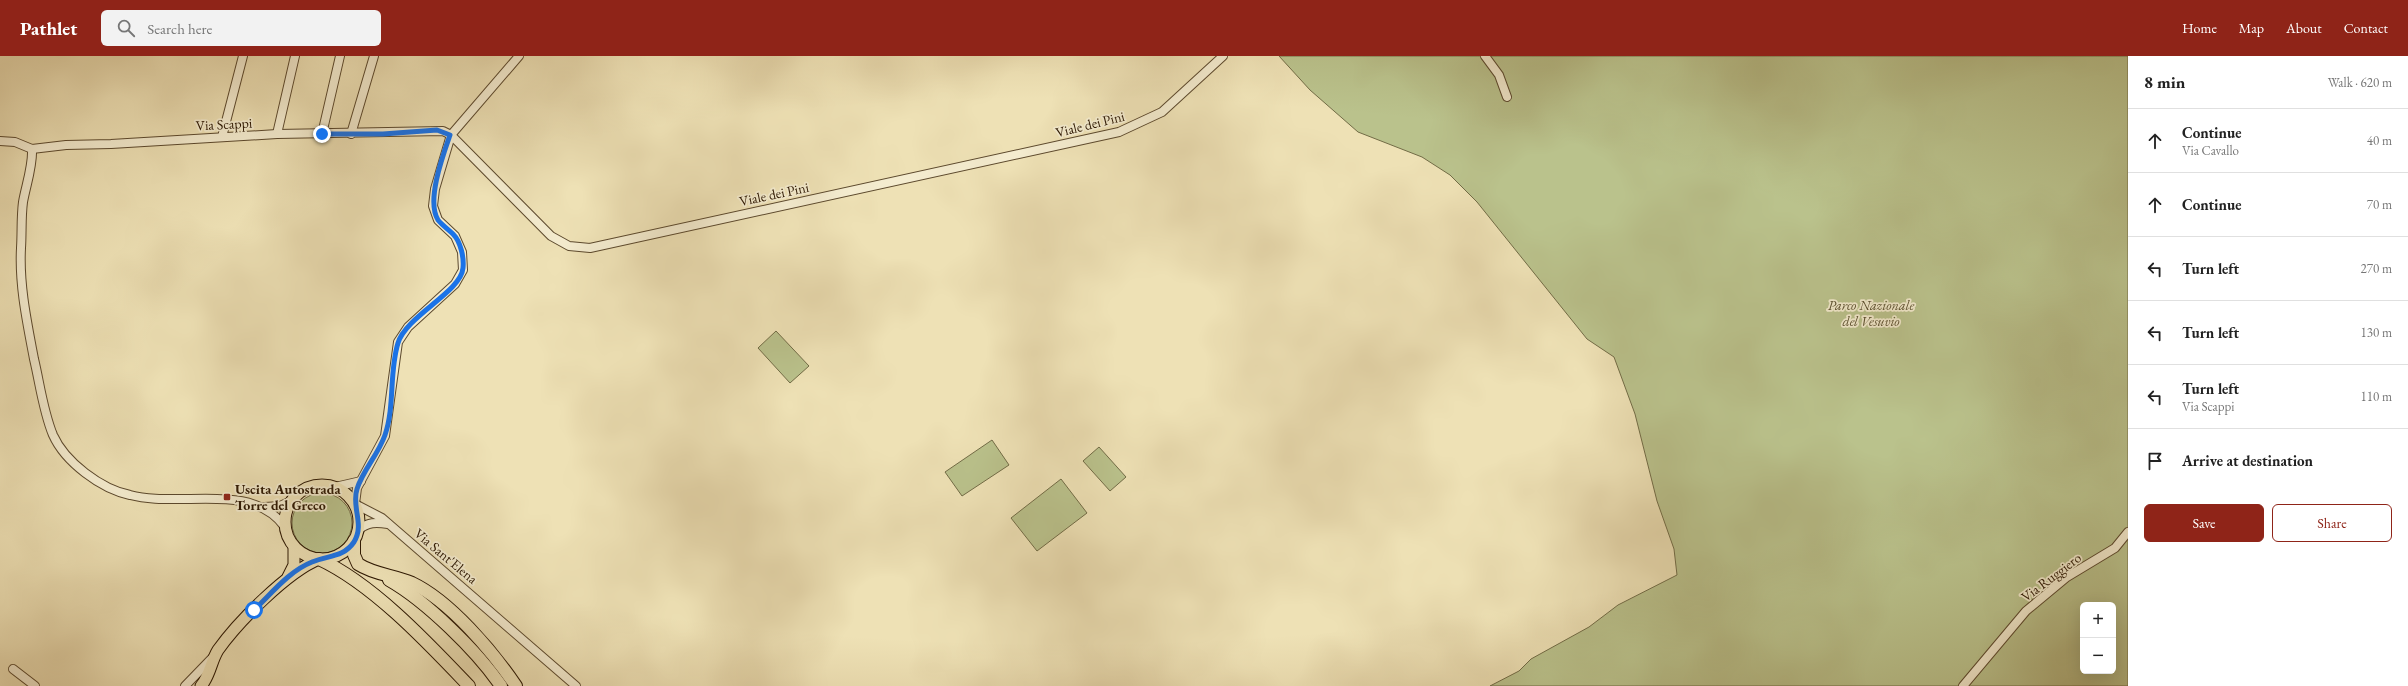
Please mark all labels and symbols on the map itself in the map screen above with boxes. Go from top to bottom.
street label: Viale dei Pini [1054,107,1127,141]
street label: Via Scappi [195,114,253,134]
route end [313,125,331,143]
street label: Viale dei Pini [738,178,811,210]
park label: Parco Nazionale del Vesuvio [1828,296,1914,330]
place label: Uscita Autostrada Torre del Greco [235,480,341,514]
marker: Uscita Autostrada Torre del Greco [222,492,232,502]
street label: Via Sant'Elena [411,524,482,588]
street label: Via Ruggiero [2017,548,2085,606]
route start [245,601,263,619]

